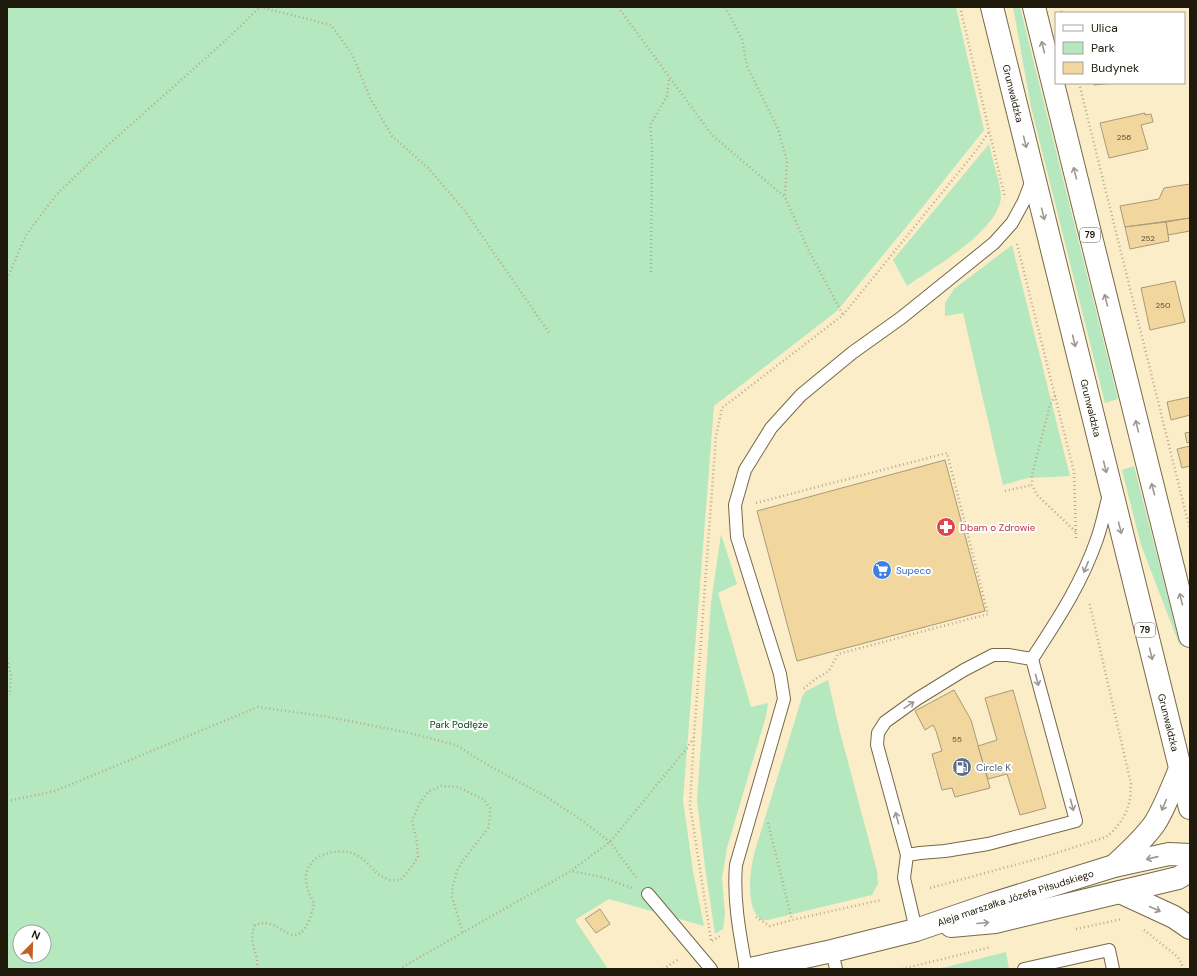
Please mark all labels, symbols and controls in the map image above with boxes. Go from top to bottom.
legend [1055,12,1185,84]
text: Ulica [1091,20,1118,36]
text: Park [1091,40,1115,56]
one-way arrow [1039,41,1047,54]
text: Budynek [1091,60,1139,76]
street label: Grunwaldzka [999,63,1026,124]
house number: 256 [1117,132,1131,142]
one-way arrow [1022,135,1029,148]
one-way arrow [1070,167,1078,180]
one-way arrow [1040,208,1047,221]
road number: 79 [1080,228,1100,242]
house number: 252 [1141,233,1155,243]
one-way arrow [1102,293,1109,306]
house number: 250 [1156,300,1171,310]
one-way arrow [1071,334,1079,347]
street label: Grunwaldzka [1077,378,1104,438]
one-way arrow [1133,420,1140,433]
one-way arrow [1102,460,1110,473]
one-way arrow [1149,482,1156,495]
pharmacy icon: Dbam o Zdrowie [935,516,957,538]
place label: Dbam o Zdrowie [960,521,1036,534]
one-way arrow [1117,521,1124,534]
supermarket icon: Supeco [871,559,893,581]
one-way arrow [1082,560,1089,572]
place label: Supeco [896,564,931,577]
one-way arrow [1176,592,1184,605]
road number: 79 [1135,623,1155,637]
one-way arrow [1148,647,1156,660]
one-way arrow [1034,673,1041,686]
street label: Grunwaldzka [1155,692,1182,753]
one-way arrow [903,700,914,709]
park label: Park Podłęże [430,718,489,731]
house number: 55 [952,734,962,744]
fuel station icon: Circle K [951,756,973,778]
place label: Circle K [976,761,1011,774]
one-way arrow [1069,798,1076,811]
one-way arrow [1160,799,1167,811]
one-way arrow [892,811,900,824]
one-way arrow [1146,854,1159,862]
street label: Aleja marszałka Józefa Piłsudskiego [935,867,1095,929]
one-way arrow [1149,906,1161,913]
one-way arrow [976,920,989,927]
north arrow [12,924,52,964]
text: N [29,927,42,943]

